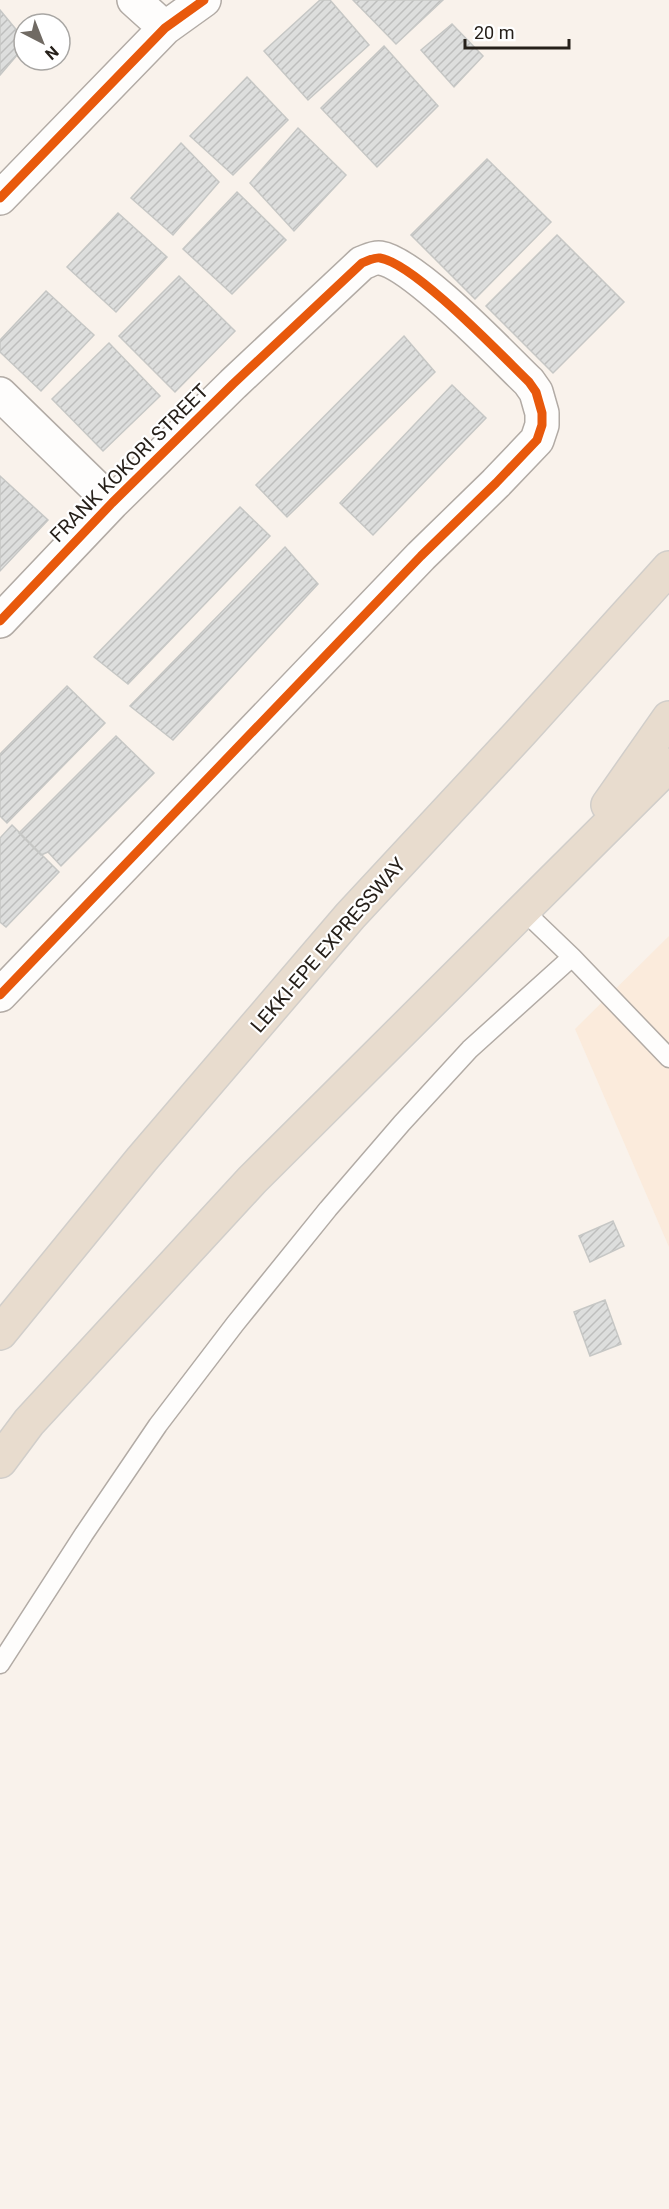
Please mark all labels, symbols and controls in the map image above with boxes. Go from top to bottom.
north arrow [12,12,72,72]
scale bar [465,12,568,50]
text: 20 m [474,22,514,43]
text: N [41,42,62,64]
street label: FRANK KOKORI STREET [45,379,213,547]
street label: LEKKI-EPE EXPRESSWAY [245,853,411,1037]

